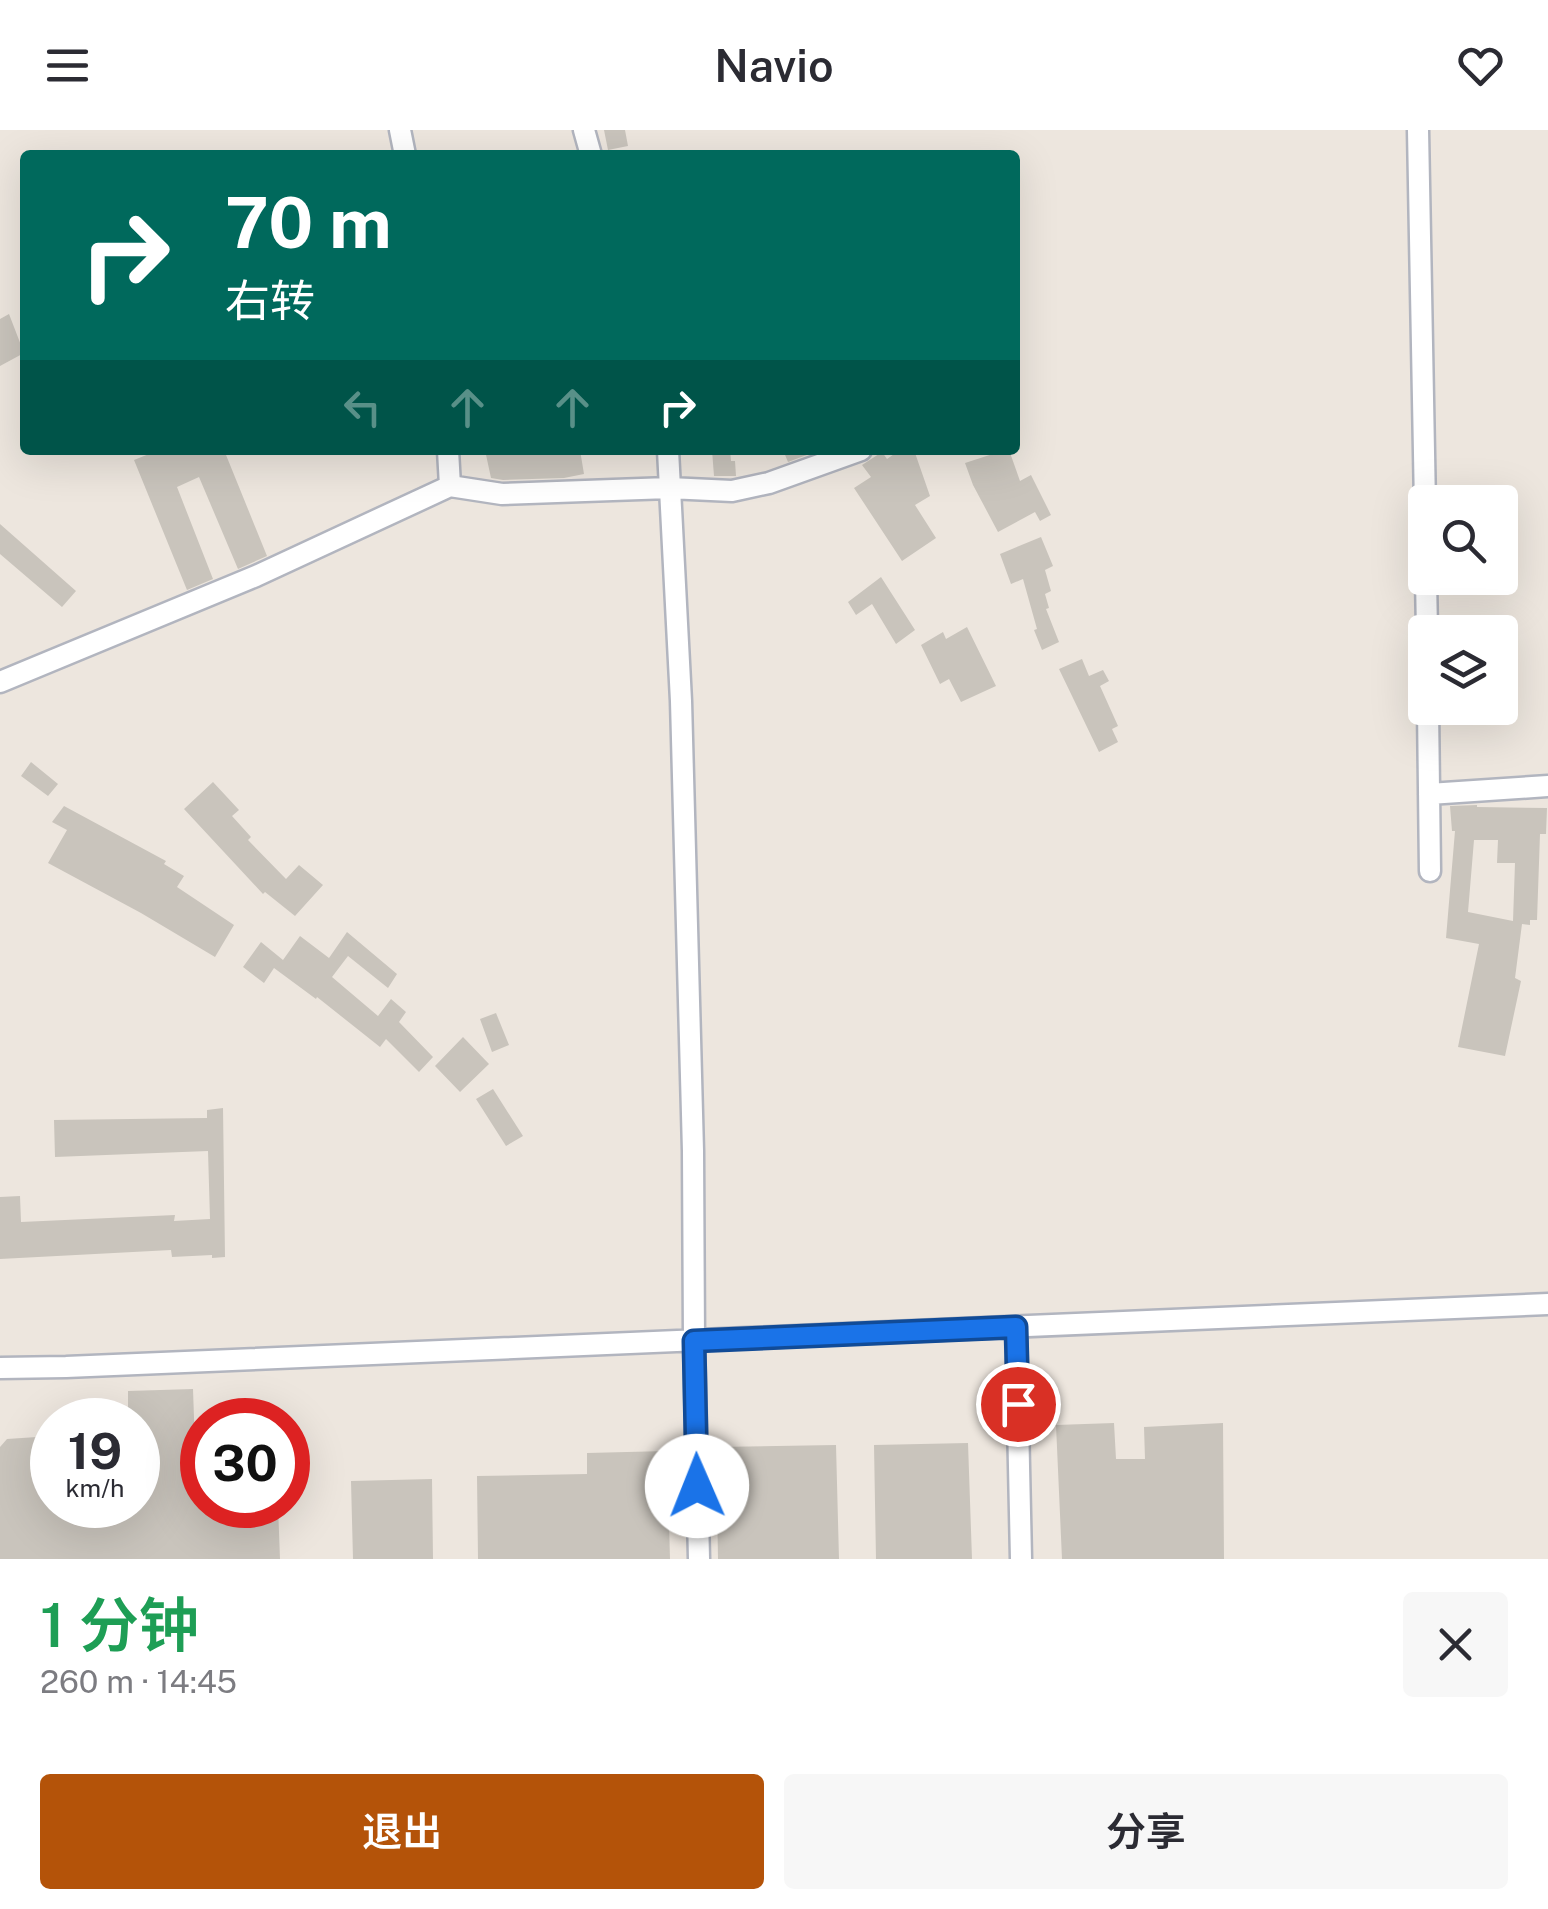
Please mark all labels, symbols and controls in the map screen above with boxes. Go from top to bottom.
icon: menu [40,38,95,93]
icon: heart [1453,38,1508,93]
text: Navio [714,39,834,92]
text: 70 m [225,181,392,264]
icon: right [60,190,190,320]
text: 右转 [225,274,315,327]
icon: left [335,380,390,435]
icon: ahead [440,380,495,435]
icon: ahead [545,380,600,435]
icon: right [650,380,705,435]
map controls [1408,485,1518,725]
button: search [1408,485,1518,595]
button: layers [1408,615,1518,725]
pin [976,1362,1061,1447]
icon: arrive [991,1377,1046,1432]
speed limit sign: 30 [180,1398,310,1528]
text: 19 [68,1421,122,1480]
position arrow [645,1434,749,1538]
text: km/h [66,1473,124,1503]
text: 1 分钟 [40,1590,199,1661]
button: close [1403,1592,1508,1697]
text: 260 m · 14:45 [40,1663,237,1700]
button: 退出 [40,1774,764,1889]
button: 分享 [784,1774,1508,1889]

